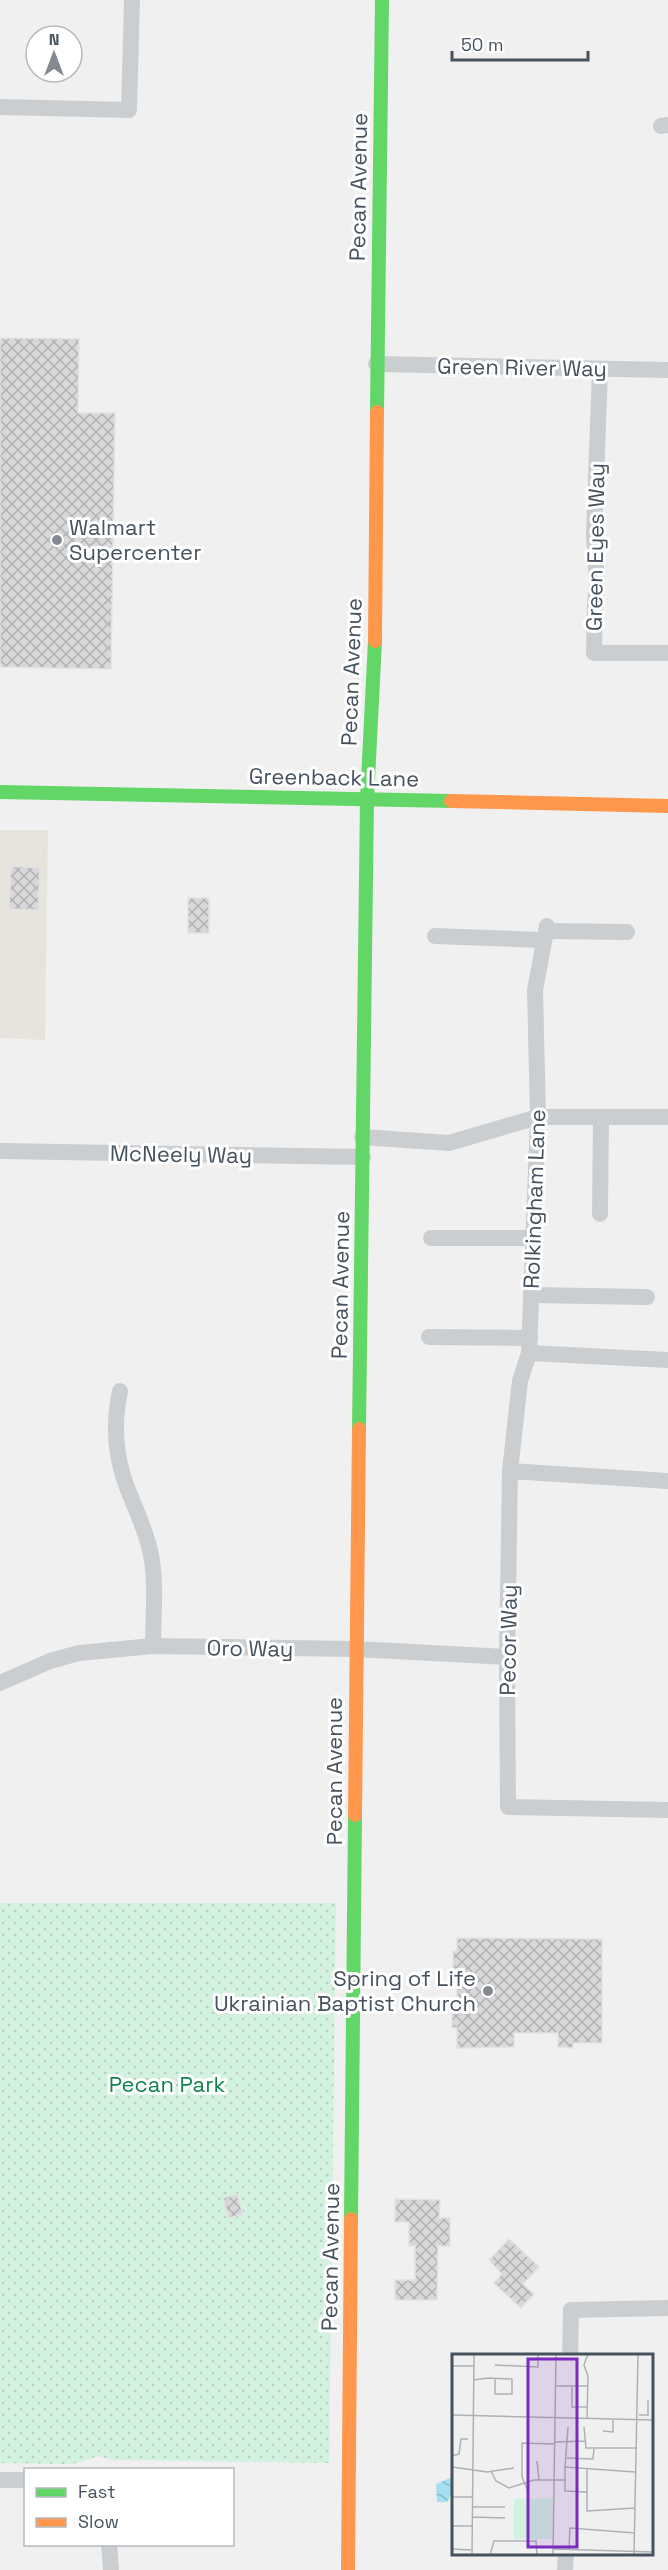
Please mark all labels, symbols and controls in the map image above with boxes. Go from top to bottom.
north arrow [24,24,84,84]
scale bar [452,24,588,62]
text: N [49,29,59,50]
text: 50 m [461,33,503,56]
street label: Pecan Avenue [343,113,373,261]
street label: Green River Way [437,352,607,382]
street label: Green Eyes Way [580,463,610,631]
place label: Walmart Supercenter [69,513,201,566]
marker: Walmart Supercenter [50,533,64,547]
street label: Pecan Avenue [334,597,368,747]
street label: Greenback Lane [249,762,419,792]
street label: Rolkingham Lane [517,1109,551,1289]
street label: McNeely Way [110,1139,252,1169]
street label: Pecan Avenue [325,1211,355,1359]
street label: Pecor Way [493,1584,523,1696]
street label: Oro Way [206,1633,294,1663]
street label: Pecan Avenue [320,1697,348,1845]
place label: Spring of Life Ukrainian Baptist Church [214,1964,476,2017]
marker: Spring of Life Ukrainian Baptist Church [481,1984,495,1998]
park label: Pecan Park [109,2070,225,2098]
street label: Pecan Avenue [315,2183,345,2331]
inset map [452,2354,653,2555]
legend [24,2468,234,2546]
text: Fast [78,2480,115,2503]
text: Slow [78,2510,119,2533]

